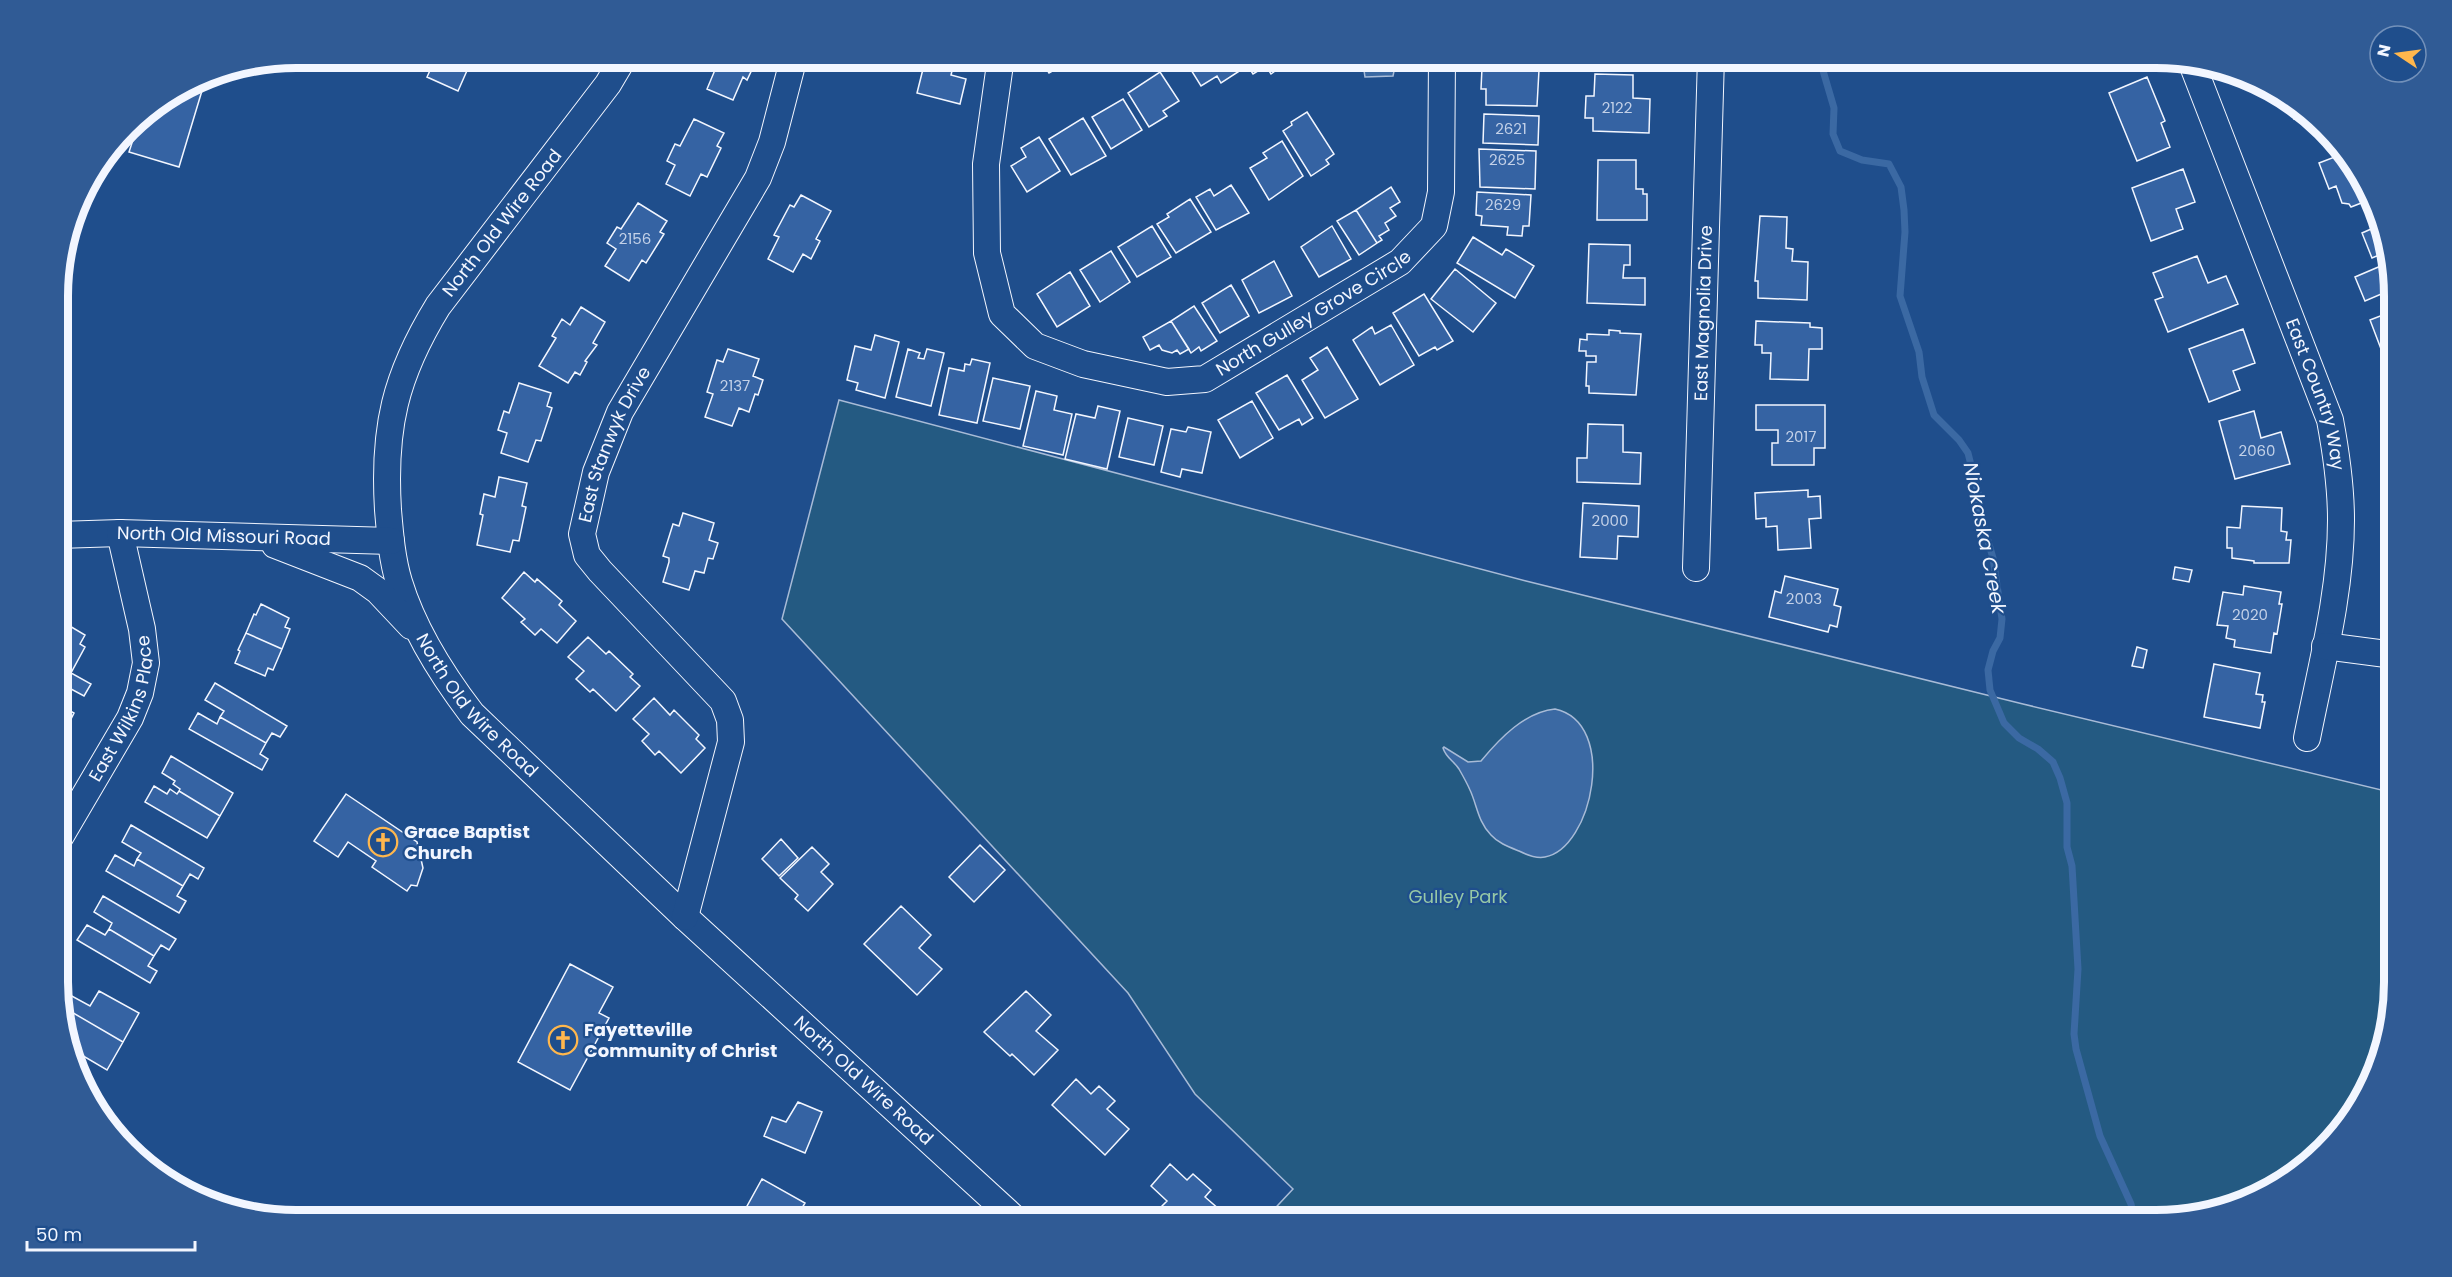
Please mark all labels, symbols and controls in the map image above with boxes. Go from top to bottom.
north arrow [2368,24,2428,84]
text: N [2371,42,2396,59]
house number: 2122 [1602,97,1632,118]
house number: 2621 [1495,118,1527,139]
street label: North Old Wire Road [436,144,567,302]
house number: 2625 [1489,149,1525,170]
house number: 2629 [1485,194,1521,215]
street label: East Magnolia Drive [1688,225,1718,401]
house number: 2156 [619,228,651,249]
street label: North Gulley Grove Circle [1211,245,1417,382]
street label: East Country Way [2280,315,2351,472]
street label: East Stanwyk Drive [572,361,656,525]
house number: 2137 [720,375,750,396]
house number: 2017 [1785,426,1817,447]
house number: 2060 [2239,440,2276,461]
water label: Niokaska Creek [1957,460,2014,618]
house number: 2000 [1592,510,1628,531]
street label: North Old Missouri Road [117,520,331,551]
house number: 2003 [1786,588,1822,609]
house number: 2020 [2232,604,2268,625]
street label: North Old Wire Road [411,629,544,783]
street label: East Wilkins Place [82,634,159,786]
place label: Grace Baptist Church [404,819,530,865]
church icon: Grace Baptist Church [367,826,399,858]
park label: Gulley Park [1408,884,1508,909]
street label: North Old Wire Road [789,1010,939,1150]
place label: Fayetteville Community of Christ [584,1017,777,1063]
church icon: Fayetteville Community of Christ [547,1024,579,1056]
scale bar [27,1214,195,1252]
text: 50 m [36,1222,82,1247]

